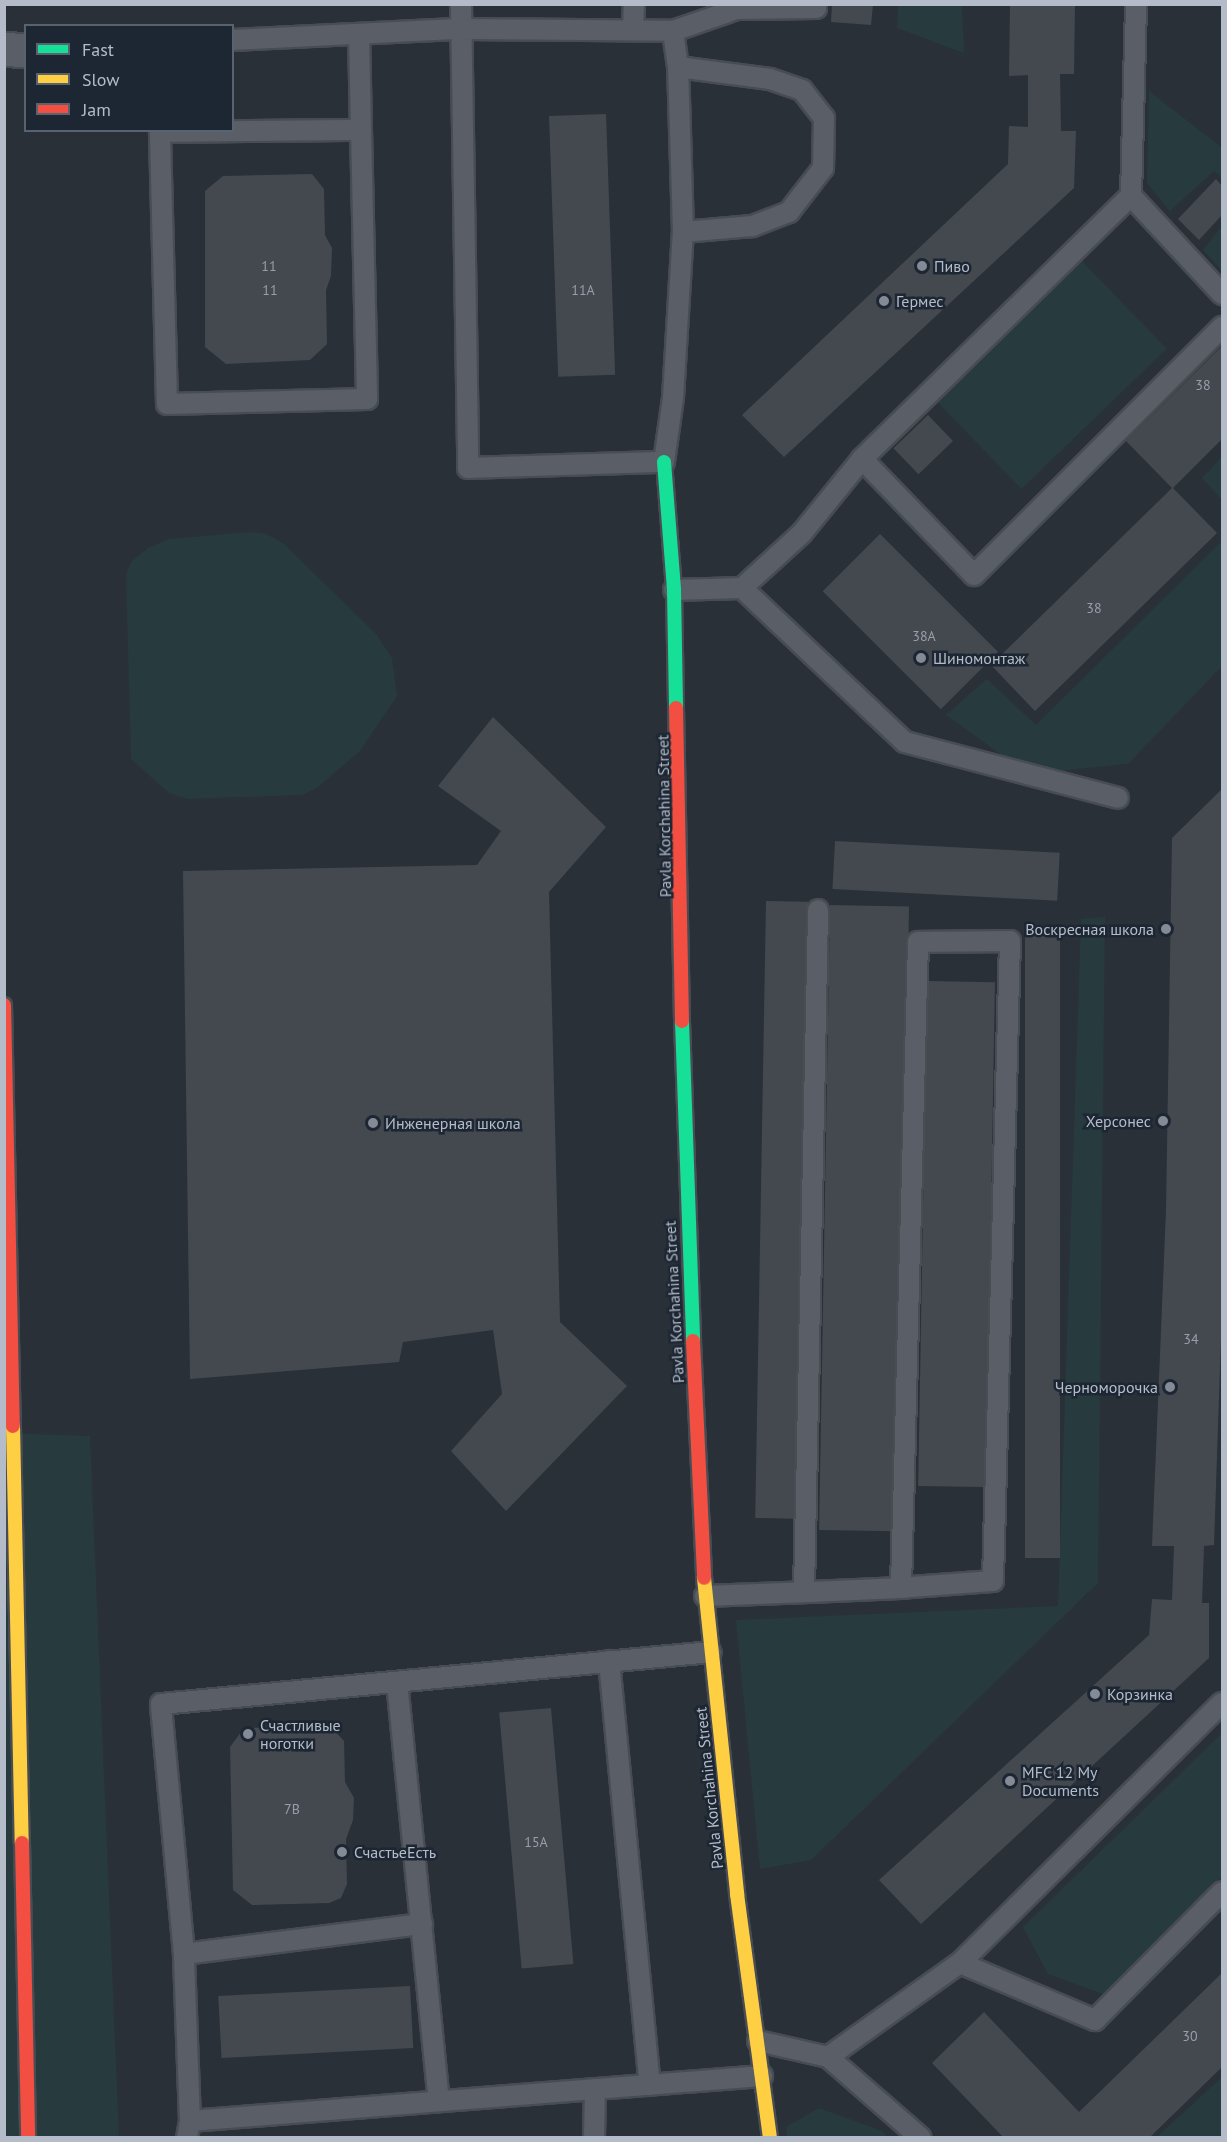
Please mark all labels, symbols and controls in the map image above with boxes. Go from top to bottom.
legend [24,24,234,132]
text: Fast [82,38,114,61]
text: Slow [82,68,120,91]
text: Jam [82,98,111,121]
place label: Пиво [934,256,970,276]
house number: 11 [261,258,277,274]
marker: Пиво [915,259,929,273]
house number: 11 [262,282,278,298]
house number: 11А [571,282,595,298]
place label: Гермес [896,291,944,311]
marker: Гермес [877,294,891,308]
house number: 38 [1195,377,1211,393]
house number: 38 [1086,600,1102,616]
house number: 38А [912,628,936,644]
place label: Шиномонтаж [933,648,1025,668]
marker: Шиномонтаж [914,651,928,665]
street label: Pavla Korchahina Street [653,735,675,897]
place label: Воскресная школа [1025,919,1154,939]
marker: Воскресная школа [1159,922,1173,936]
place label: Херсонес [1086,1111,1151,1131]
place label: Инженерная школа [385,1113,521,1133]
marker: Херсонес [1156,1114,1170,1128]
marker: Инженерная школа [366,1116,380,1130]
street label: Pavla Korchahina Street [660,1220,688,1384]
house number: 34 [1183,1331,1199,1347]
place label: Черноморочка [1055,1377,1158,1397]
marker: Черноморочка [1163,1380,1177,1394]
place label: Корзинка [1107,1684,1173,1704]
marker: Корзинка [1088,1687,1102,1701]
street label: Pavla Korchahina Street [691,1706,727,1870]
place label: Счастливые ноготки [260,1715,341,1753]
marker: Счастливые ноготки [241,1727,255,1741]
place label: MFC 12 My Documents [1022,1762,1099,1800]
marker: MFC 12 My Documents [1003,1774,1017,1788]
house number: 7В [284,1801,300,1817]
house number: 15А [524,1834,548,1850]
place label: СчастьеЕсть [354,1842,436,1862]
marker: СчастьеЕсть [335,1845,349,1859]
house number: 30 [1182,2028,1198,2044]

